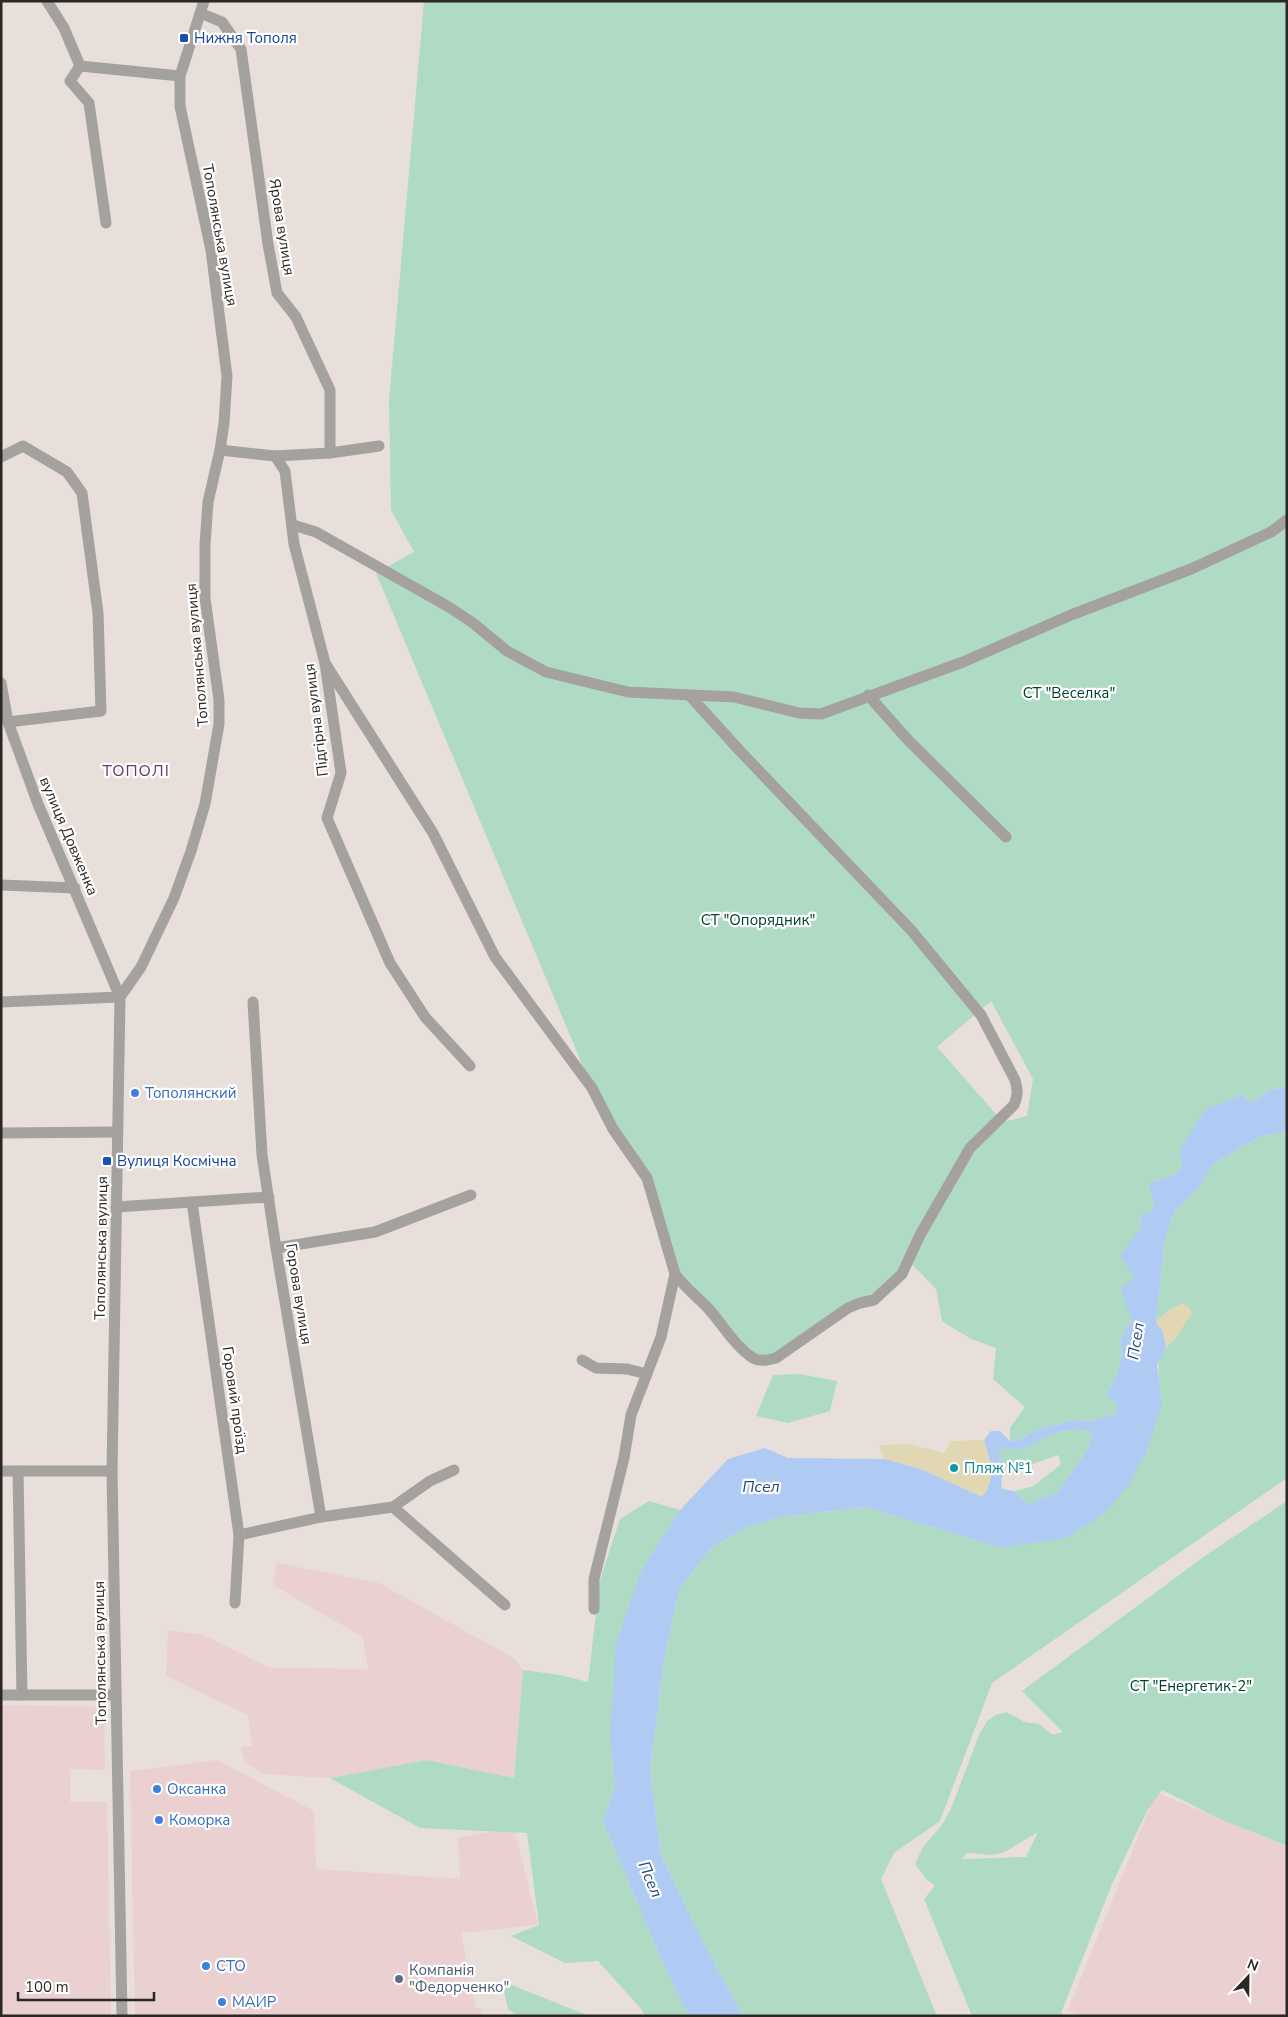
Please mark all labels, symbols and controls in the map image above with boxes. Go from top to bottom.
place label: Нижня Тополя [194,28,297,48]
marker: Нижня Тополя [178,32,190,44]
street label: Тополянська вулиця [198,162,242,308]
street label: Ярова вулиця [264,177,300,277]
street label: Тополянська вулиця [181,582,213,728]
street label: Підгірна вулиця [299,662,333,778]
park label: СТ "Веселка" [1023,683,1115,703]
district label: ТОПОЛІ [102,760,170,782]
street label: вулиця Довженка [35,774,103,898]
park label: СТ "Опорядник" [701,910,815,930]
place label: Тополянский [145,1083,236,1103]
marker: Тополянский [129,1087,141,1099]
place label: Вулиця Космічна [117,1151,237,1171]
marker: Вулиця Космічна [101,1155,113,1167]
street label: Тополянська вулиця [90,1176,112,1320]
street label: Горова вулиця [281,1242,317,1346]
water label: Псел [1122,1321,1150,1361]
street label: Горовий проїзд [218,1345,252,1455]
place label: Пляж №1 [964,1458,1033,1478]
marker: Пляж №1 [948,1462,960,1474]
water label: Псел [742,1476,780,1498]
street label: Тополянська вулиця [89,1581,111,1725]
park label: СТ "Енергетик-2" [1130,1676,1252,1696]
place label: Оксанка [167,1779,226,1799]
marker: Оксанка [151,1783,163,1795]
place label: Коморка [169,1810,230,1830]
marker: Коморка [153,1814,165,1826]
water label: Псел [633,1858,668,1901]
north arrow [1223,1952,1273,2002]
text: N [1244,1955,1261,1976]
place label: СТО [216,1956,246,1976]
marker: СТО [200,1960,212,1972]
place label: Компанія "Федорченко" [409,1960,509,1997]
scale bar [18,1970,154,2002]
marker: Компанія "Федорченко" [393,1973,405,1985]
text: 100 m [25,1977,69,1997]
place label: МАИР [232,1992,277,2012]
marker: МАИР [216,1996,228,2008]

